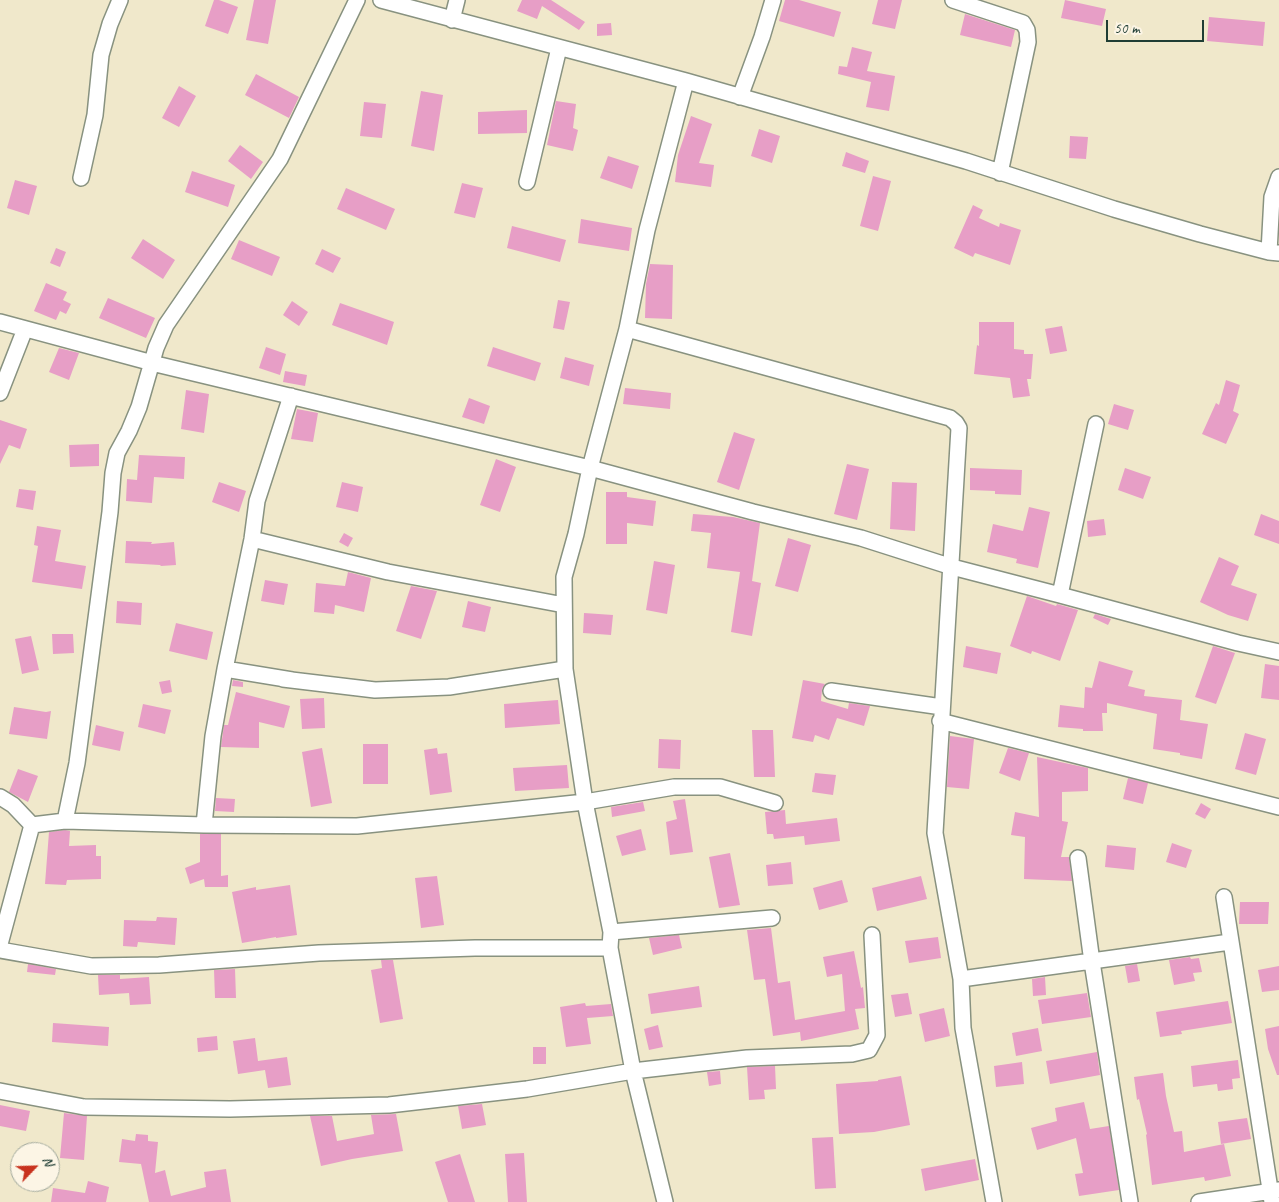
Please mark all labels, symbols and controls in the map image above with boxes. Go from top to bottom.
scale bar [1109,10,1206,42]
text: 50 m [1114,19,1140,38]
north arrow [10,1142,60,1192]
text: N [39,1154,58,1169]

